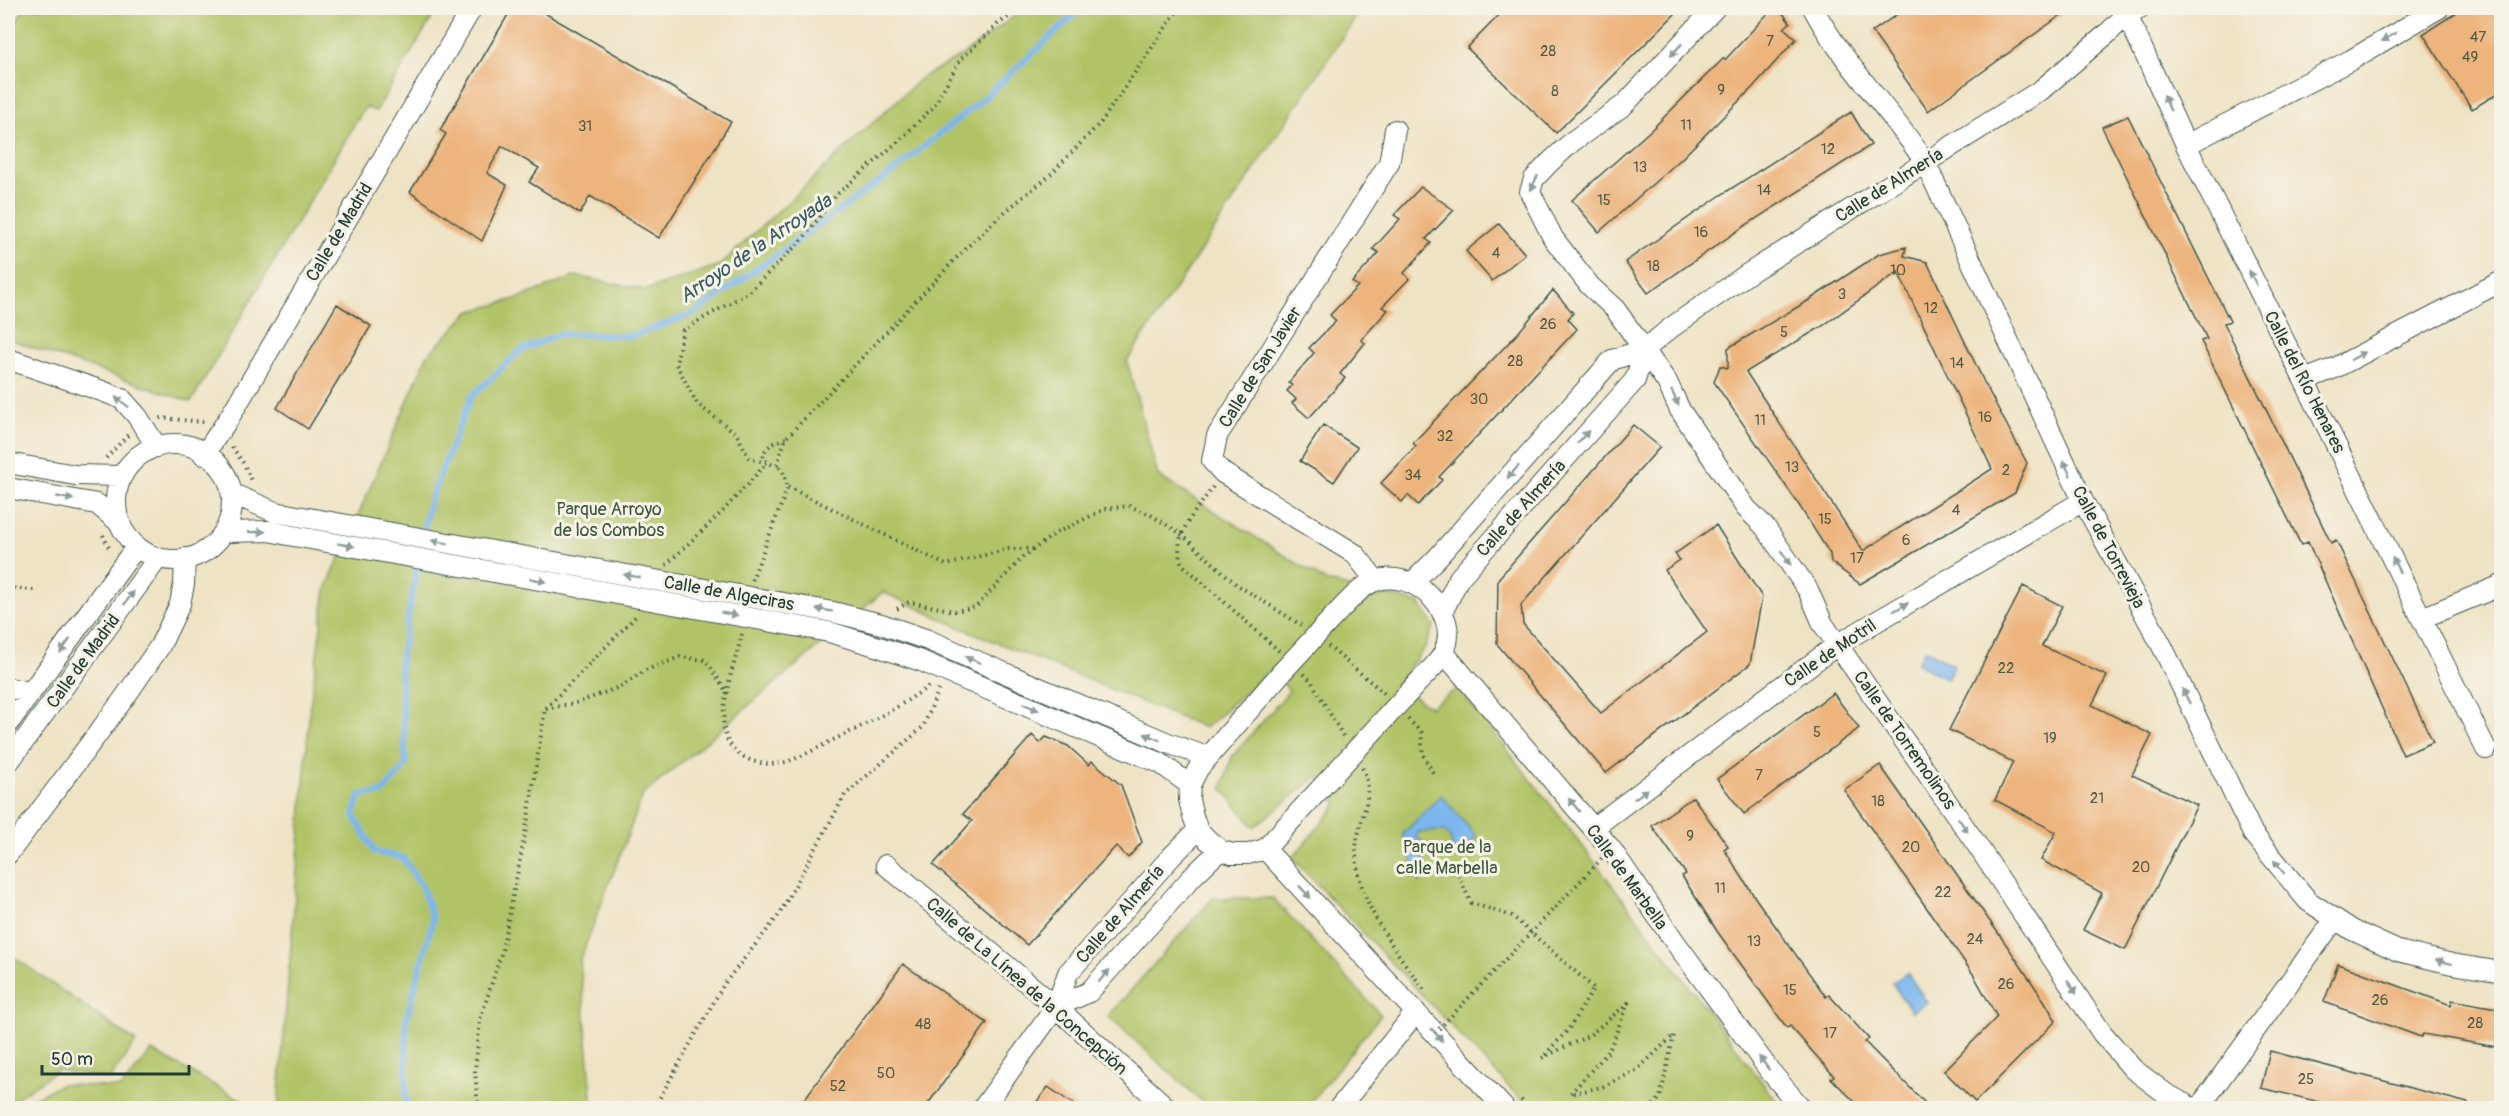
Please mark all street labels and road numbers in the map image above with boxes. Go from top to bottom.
street label: Calle de Almería [1831,143,1948,228]
street label: Calle de Madrid [301,179,378,286]
street label: Calle de San Javier [1214,302,1307,432]
street label: Calle del Río Henares [2259,307,2350,457]
street label: Calle de Almería [1472,455,1571,562]
street label: Calle de Torrevieja [2067,482,2151,612]
street label: Calle de Algeciras [662,571,796,616]
street label: Calle de Madrid [41,610,125,713]
street label: Calle de Motril [1780,614,1881,693]
street label: Calle de Torremolinos [1848,667,1961,814]
street label: Calle de Marbella [1581,820,1673,935]
street label: Calle de Almería [1071,860,1169,968]
street label: Calle de La Línea de la Concepción [921,893,1132,1080]

